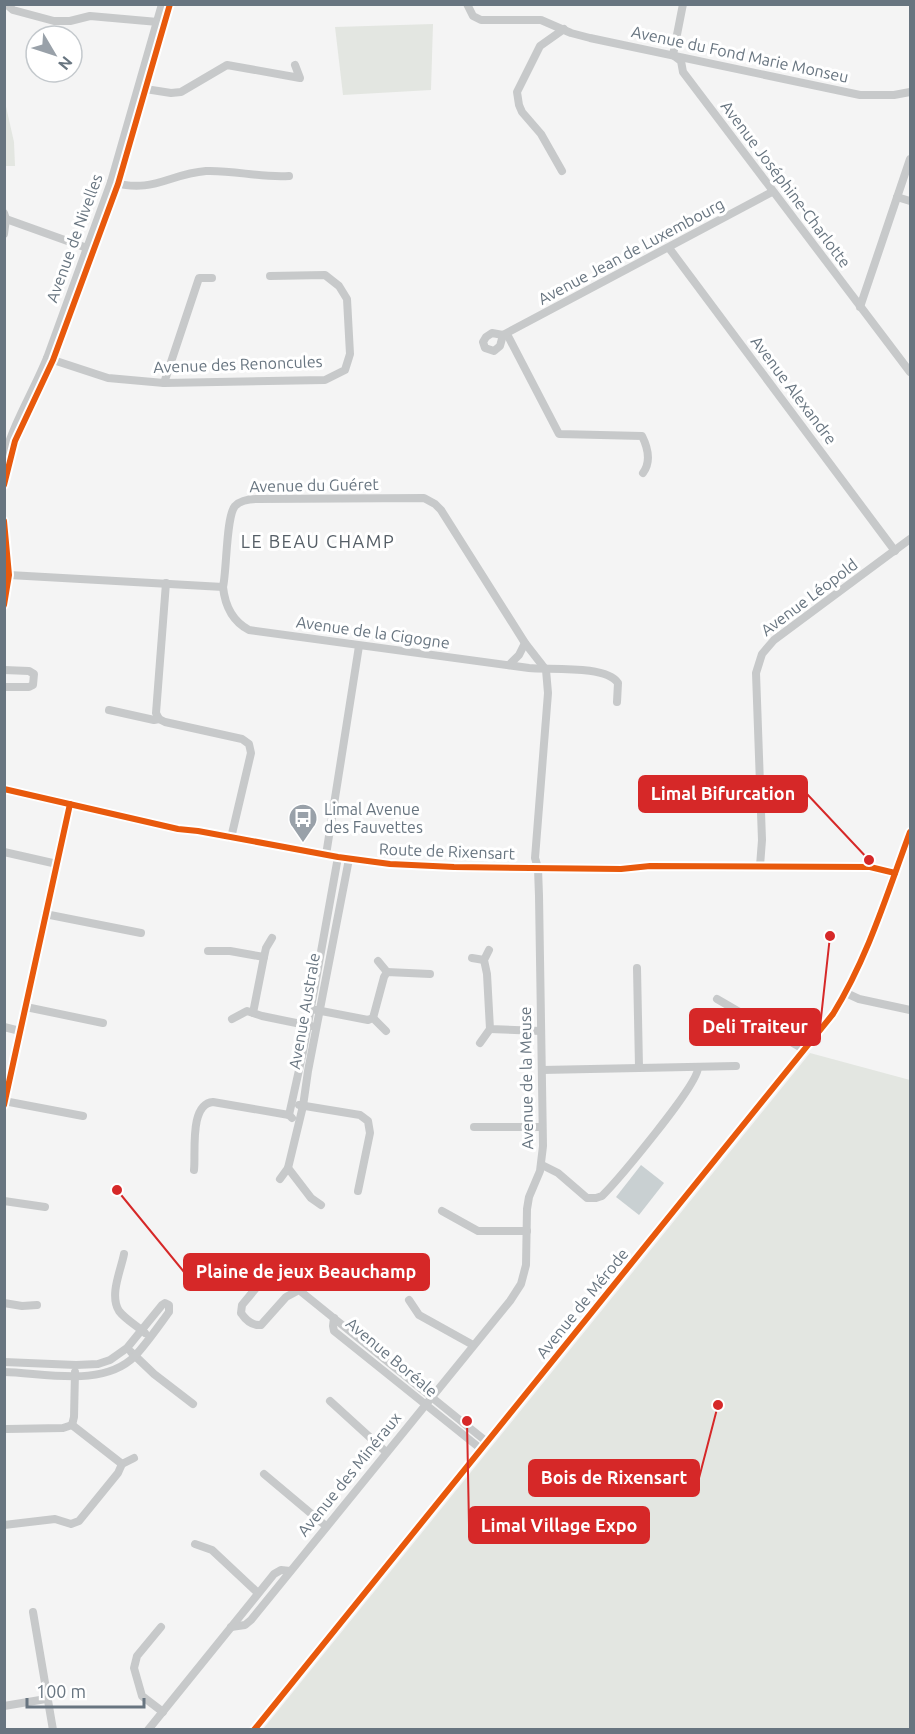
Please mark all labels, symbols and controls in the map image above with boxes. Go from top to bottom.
street label: Avenue du Fond Marie Monseu [630,22,850,86]
north arrow [24,24,84,84]
text: N [55,53,76,74]
street label: Avenue Joséphine-Charlotte [718,97,854,271]
street label: Avenue de Nivelles [42,171,106,305]
street label: Avenue Jean de Luxembourg [535,194,727,308]
street label: Avenue Alexandre [748,332,840,448]
street label: Avenue des Renoncules [153,352,323,376]
street label: Avenue du Guéret [249,475,380,495]
district label: LE BEAU CHAMP [241,531,395,551]
street label: Avenue Léopold [757,555,861,639]
street label: Avenue de la Cigogne [295,612,451,652]
callout: Limal Bifurcation [639,776,807,812]
text: Limal Bifurcation [651,783,795,803]
place label: Limal Avenue des Fauvettes [324,800,423,836]
bus stop icon: Limal Avenue des Fauvettes [287,802,319,844]
street label: Route de Rixensart [379,840,516,862]
street label: Avenue Australe [285,952,323,1070]
street label: Avenue de la Meuse [516,1006,536,1150]
callout: Deli Traiteur [690,1009,820,1045]
text: Deli Traiteur [702,1016,808,1036]
street label: Avenue de Mérode [532,1245,632,1361]
callout: Plaine de jeux Beauchamp [184,1254,429,1290]
text: Plaine de jeux Beauchamp [196,1261,416,1281]
street label: Avenue Boréale [343,1314,441,1400]
street label: Avenue des Minéraux [294,1409,404,1539]
callout: Bois de Rixensart [529,1460,699,1496]
text: Bois de Rixensart [541,1467,687,1487]
callout: Limal Village Expo [469,1507,649,1543]
text: Limal Village Expo [481,1515,637,1535]
scale bar [27,1671,144,1709]
text: 100 m [36,1681,86,1701]

